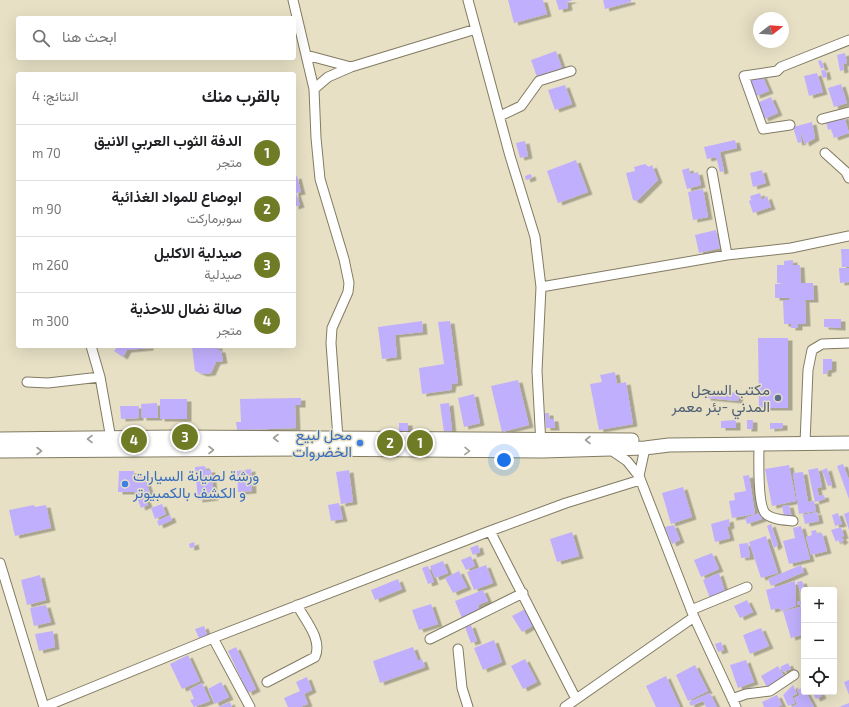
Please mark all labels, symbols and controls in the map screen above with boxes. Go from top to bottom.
north arrow [753,12,789,48]
search box [16,16,296,60]
icon: search [30,27,52,49]
text: ابحث هنا [62,27,117,45]
text: بالقرب منك [202,85,280,105]
text: النتائج: 4 [32,88,78,104]
text: الدفة الثوب العربي الانيق [94,131,242,149]
text: 70 m [32,145,61,161]
text: 1 [264,145,270,161]
text: متجر [217,154,242,170]
text: ابوصاع للمواد الغذائية [111,187,242,205]
text: 90 m [32,201,62,217]
text: 2 [263,201,271,217]
text: سوبرماركت [187,210,242,226]
text: صيدلية الاكليل [154,243,242,261]
text: 260 m [32,257,69,273]
text: 3 [263,257,271,273]
text: صيدلية [204,266,242,282]
text: صالة نضال للاحذية [130,299,242,317]
text: 300 m [32,313,69,329]
text: 4 [263,313,271,329]
text: متجر [217,322,242,338]
place label: مكتب السجل المدني -بئر معمر [671,380,770,420]
marker: مكتب السجل المدني -بئر معمر [773,393,783,403]
pin: 3 [172,422,198,452]
pin: 4 [121,425,147,455]
place label: محل لبيع الخضروات [292,425,352,461]
pin: 2 [377,428,403,458]
pin: 1 [407,428,433,458]
one-way arrow [273,434,279,442]
one-way arrow [87,435,93,443]
one-way arrow [585,436,591,444]
marker: محل لبيع الخضروات [355,438,365,448]
one-way arrow [208,445,214,454]
one-way arrow [464,446,470,455]
one-way arrow [36,447,42,455]
your location [494,450,514,470]
place label: ورشة لصيانة السيارات و الكشف بالكمبيوتر [132,466,259,502]
marker: ورشة لصيانة السيارات و الكشف بالكمبيوتر [120,479,130,489]
map controls [801,587,837,695]
button: + [801,587,837,623]
button: − [801,623,837,659]
button: locate [801,659,837,695]

